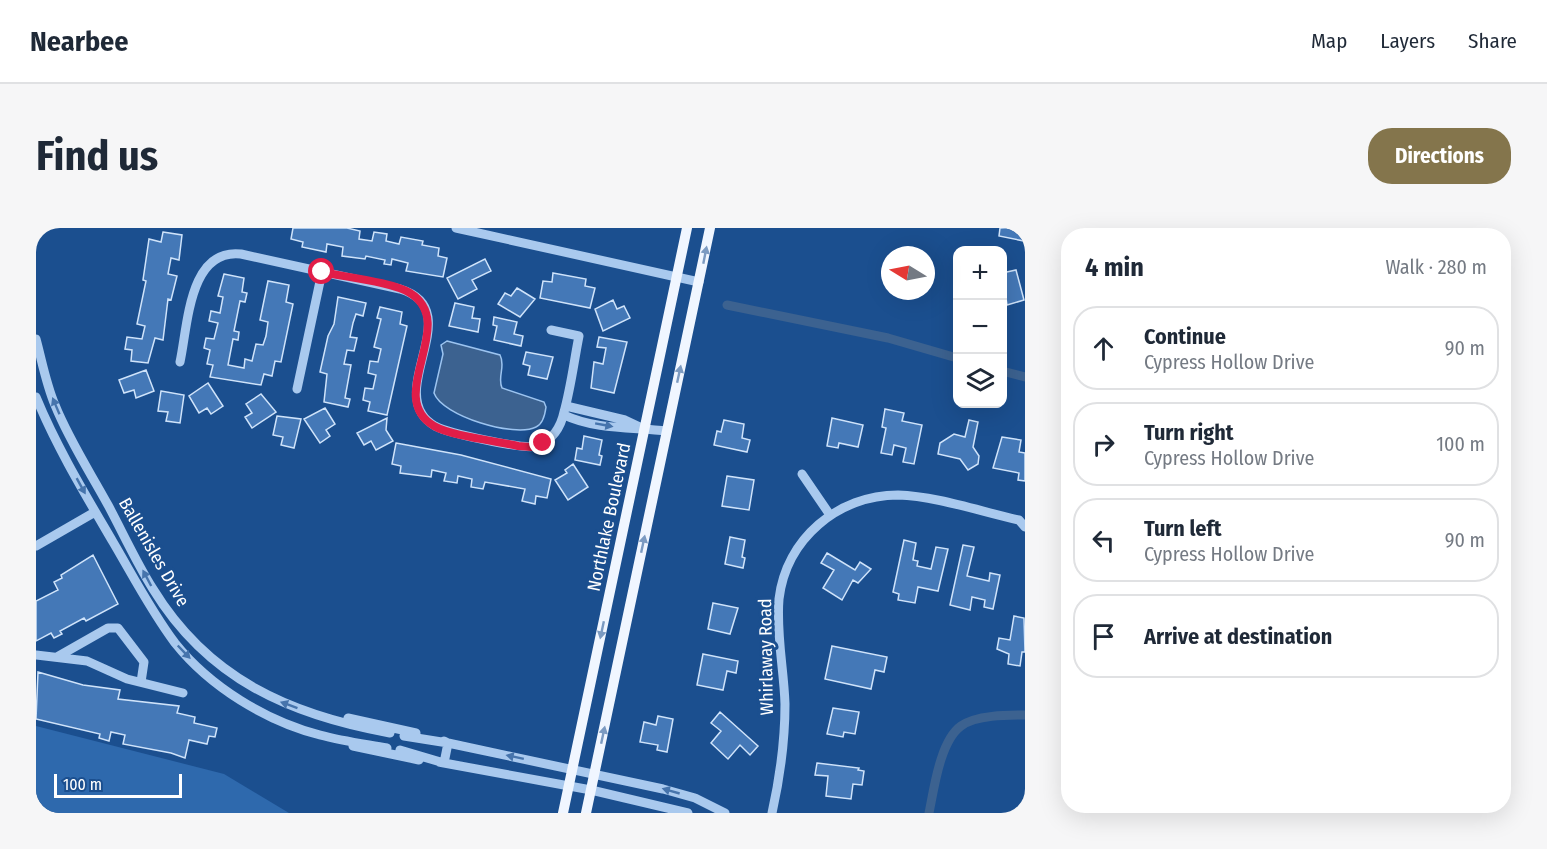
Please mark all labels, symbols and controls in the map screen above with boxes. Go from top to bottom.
text: Nearbee [30,25,129,58]
text: Map [1311,28,1347,54]
text: Layers [1380,28,1435,54]
text: Share [1468,28,1517,54]
button: Directions [1368,128,1511,184]
text: Find us [36,131,158,181]
one-way arrow [700,246,710,264]
north arrow [881,246,935,300]
map controls [953,246,1007,408]
button: + [953,246,1007,300]
text: 4 min [1085,252,1144,283]
text: Walk · 280 m [1385,255,1487,279]
route start [308,258,334,284]
button: − [953,300,1007,354]
text: Continue [1144,323,1226,350]
icon: ahead [1087,332,1120,365]
text: 90 m [1445,336,1485,360]
text: Cypress Hollow Drive [1144,350,1314,374]
button: layers [953,354,1007,408]
one-way arrow [675,365,685,383]
one-way arrow [51,396,61,414]
text: Turn right [1144,419,1233,446]
one-way arrow [594,421,613,430]
icon: right [1087,428,1120,461]
route end [529,429,555,455]
text: 100 m [1436,432,1485,456]
street label: Northlake Boulevard [583,441,635,593]
text: Cypress Hollow Drive [1144,446,1314,470]
one-way arrow [76,478,86,495]
street label: Ballenisles Drive [114,494,194,610]
text: Turn left [1144,515,1222,542]
icon: left [1087,524,1120,557]
text: 90 m [1445,528,1485,552]
one-way arrow [639,535,648,554]
text: Cypress Hollow Drive [1144,542,1314,566]
one-way arrow [142,569,152,586]
street label: Whirlaway Road [754,598,778,716]
one-way arrow [597,620,606,639]
icon: arrive [1087,620,1120,653]
text: Arrive at destination [1144,623,1332,650]
one-way arrow [176,644,190,658]
one-way arrow [280,700,298,710]
one-way arrow [599,725,608,744]
one-way arrow [506,752,524,762]
scale bar [54,771,182,798]
text: 100 m [63,775,102,794]
one-way arrow [661,786,680,796]

